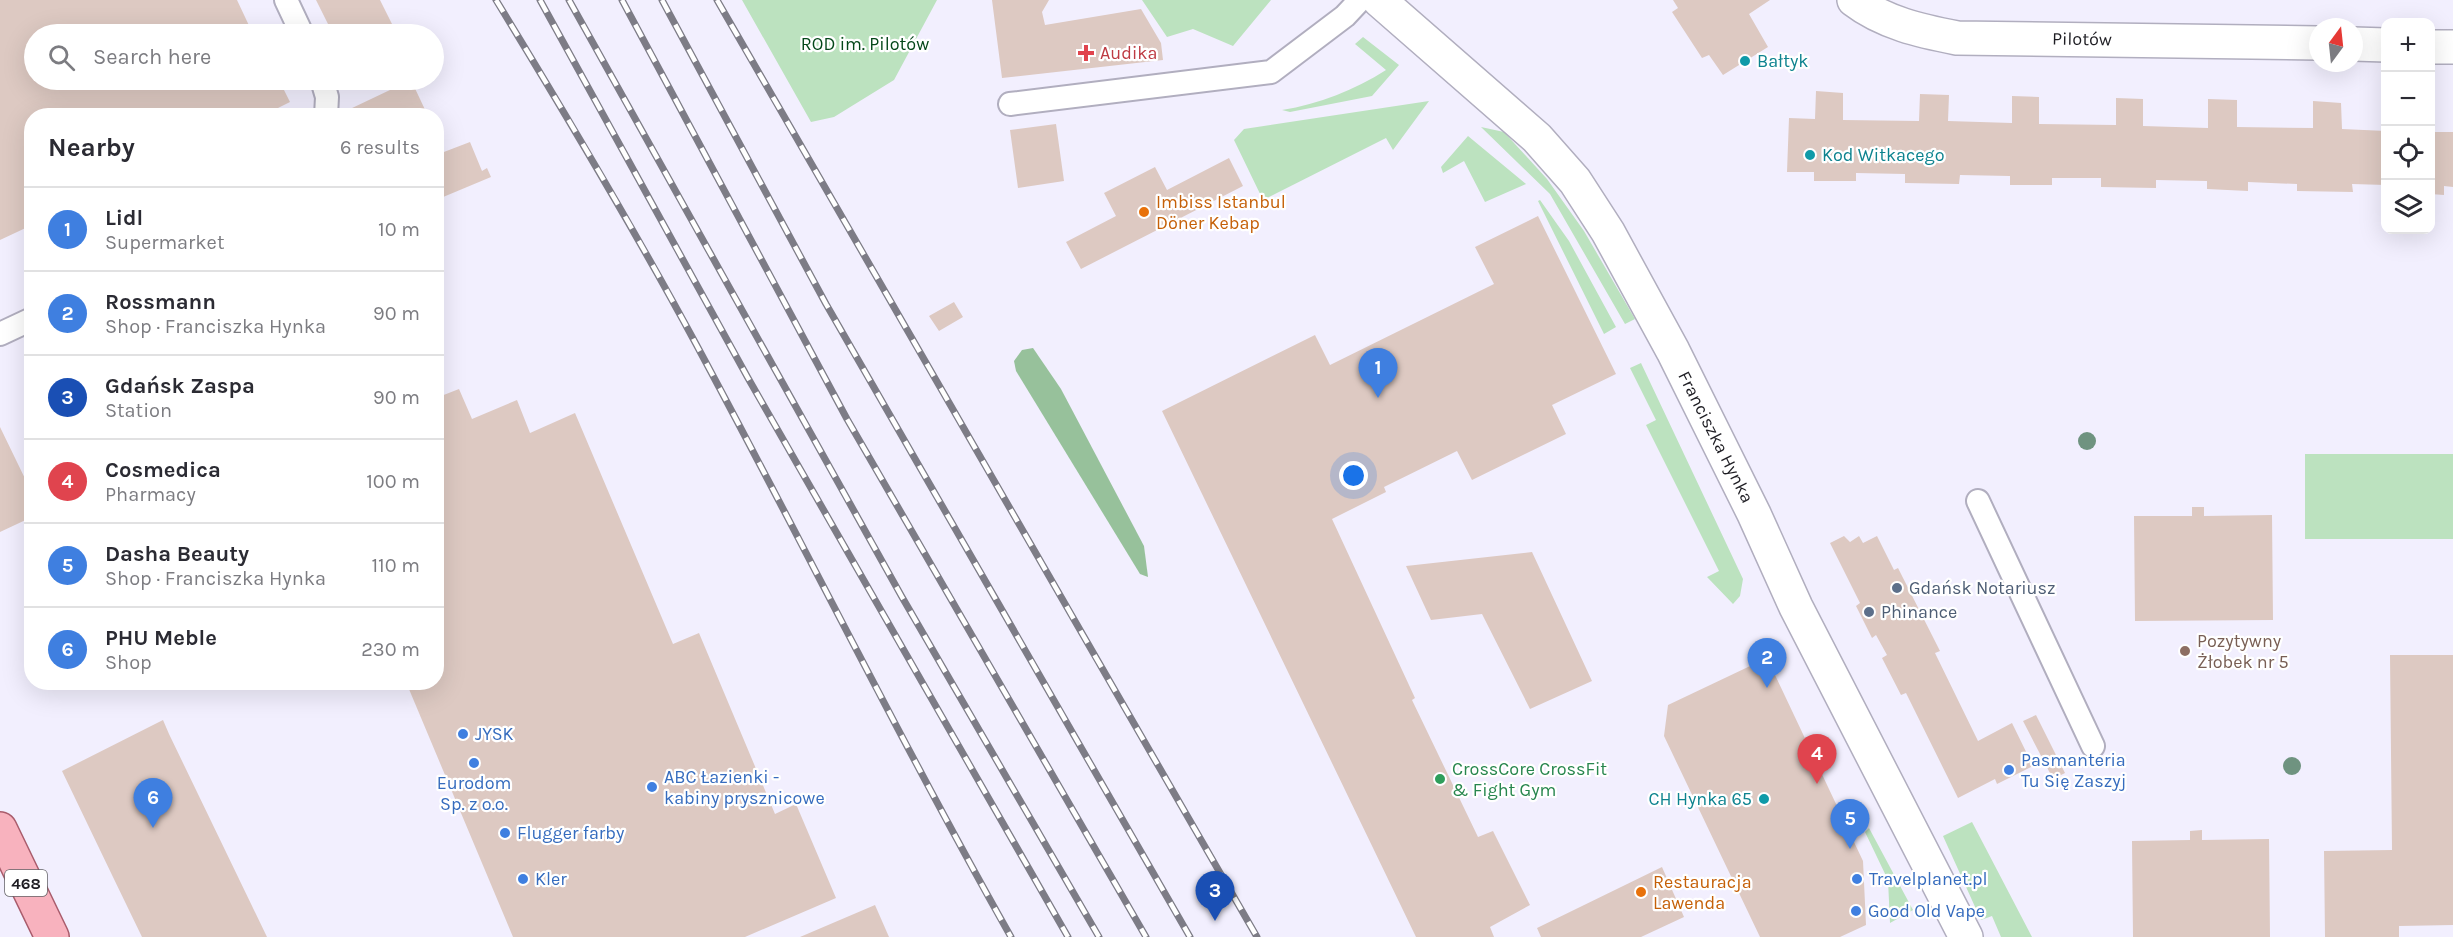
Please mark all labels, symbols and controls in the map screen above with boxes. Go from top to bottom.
north arrow [2309,18,2363,72]
map controls [2381,18,2435,234]
button: + [2381,18,2435,72]
search box [24,24,444,90]
street label: Pilotów [2052,27,2112,51]
park label: ROD im. Pilotów [801,33,929,55]
icon: search [45,41,78,74]
place label: Audika [1100,42,1157,64]
text: Search here [93,44,211,70]
marker: Audika [1077,44,1095,62]
place label: Bałtyk [1757,50,1808,72]
marker: Bałtyk [1738,54,1752,68]
button: − [2381,72,2435,126]
button: locate [2381,126,2435,180]
text: Nearby [48,132,135,163]
text: 6 results [340,136,420,159]
place label: Kod Witkacego [1822,144,1945,166]
marker: Kod Witkacego [1803,148,1817,162]
button: layers [2381,180,2435,234]
place label: Imbiss Istanbul Döner Kebap [1156,191,1286,234]
text: Lidl [105,205,143,231]
marker: Imbiss Istanbul Döner Kebap [1137,205,1151,219]
text: 1 [64,218,71,241]
text: 10 m [378,218,420,241]
text: Supermarket [105,231,224,254]
text: Rossmann [105,289,216,315]
text: 2 [61,302,74,325]
text: 90 m [373,302,420,325]
text: Shop · Franciszka Hynka [105,315,326,338]
pin: 1 [1358,348,1398,398]
street label: Franciszka Hynka [1673,367,1759,507]
text: Gdańsk Zaspa [105,373,255,399]
text: 3 [61,386,74,409]
text: 90 m [373,386,420,409]
text: Station [105,399,172,422]
text: Cosmedica [105,457,221,483]
your location [1339,461,1368,490]
text: 4 [62,470,73,493]
text: 100 m [366,470,420,493]
text: Pharmacy [105,483,196,506]
text: Dasha Beauty [105,541,249,567]
text: 5 [62,554,73,577]
text: 110 m [371,554,420,577]
text: Shop · Franciszka Hynka [105,567,326,590]
place label: Gdańsk Notariusz [1909,577,2056,599]
marker: Gdańsk Notariusz [1890,581,1904,595]
place label: Phinance [1881,601,1957,623]
marker: Phinance [1862,605,1876,619]
text: PHU Meble [105,625,217,651]
place label: Pozytywny Żłobek nr 5 [2197,630,2289,673]
text: 6 [61,638,74,661]
text: 230 m [361,638,420,661]
pin: 2 [1748,638,1786,688]
marker: Pozytywny Żłobek nr 5 [2178,644,2192,658]
text: Shop [105,651,152,674]
place label: JYSK [475,723,514,745]
marker: JYSK [456,727,470,741]
pin: 4 [1798,734,1836,784]
place label: Pasmanteria Tu Się Zaszyj [2021,749,2126,792]
marker: Eurodom Sp. z o.o. [467,756,481,770]
place label: CrossCore CrossFit & Fight Gym [1452,758,1607,801]
marker: Pasmanteria Tu Się Zaszyj [2002,763,2016,777]
place label: ABC Łazienki - kabiny prysznicowe [664,766,825,809]
place label: Eurodom Sp. z o.o. [437,772,511,815]
marker: CrossCore CrossFit & Fight Gym [1433,772,1447,786]
pin: 6 [134,778,172,828]
marker: ABC Łazienki - kabiny prysznicowe [645,780,659,794]
place label: CH Hynka 65 [1649,788,1752,810]
marker: CH Hynka 65 [1757,792,1771,806]
pin: 5 [1830,800,1870,849]
place label: Flugger farby [517,822,625,844]
marker: Flugger farby [498,826,512,840]
place label: Kler [535,868,567,890]
place label: Travelplanet.pl [1869,868,1988,890]
road number: 468 [5,870,47,896]
place label: Restauracja Lawenda [1653,871,1752,914]
marker: Kler [516,872,530,886]
pin: 3 [1196,872,1234,921]
marker: Travelplanet.pl [1850,872,1864,886]
marker: Restauracja Lawenda [1634,885,1648,899]
place label: Good Old Vape [1868,900,1985,922]
marker: Good Old Vape [1849,904,1863,918]

